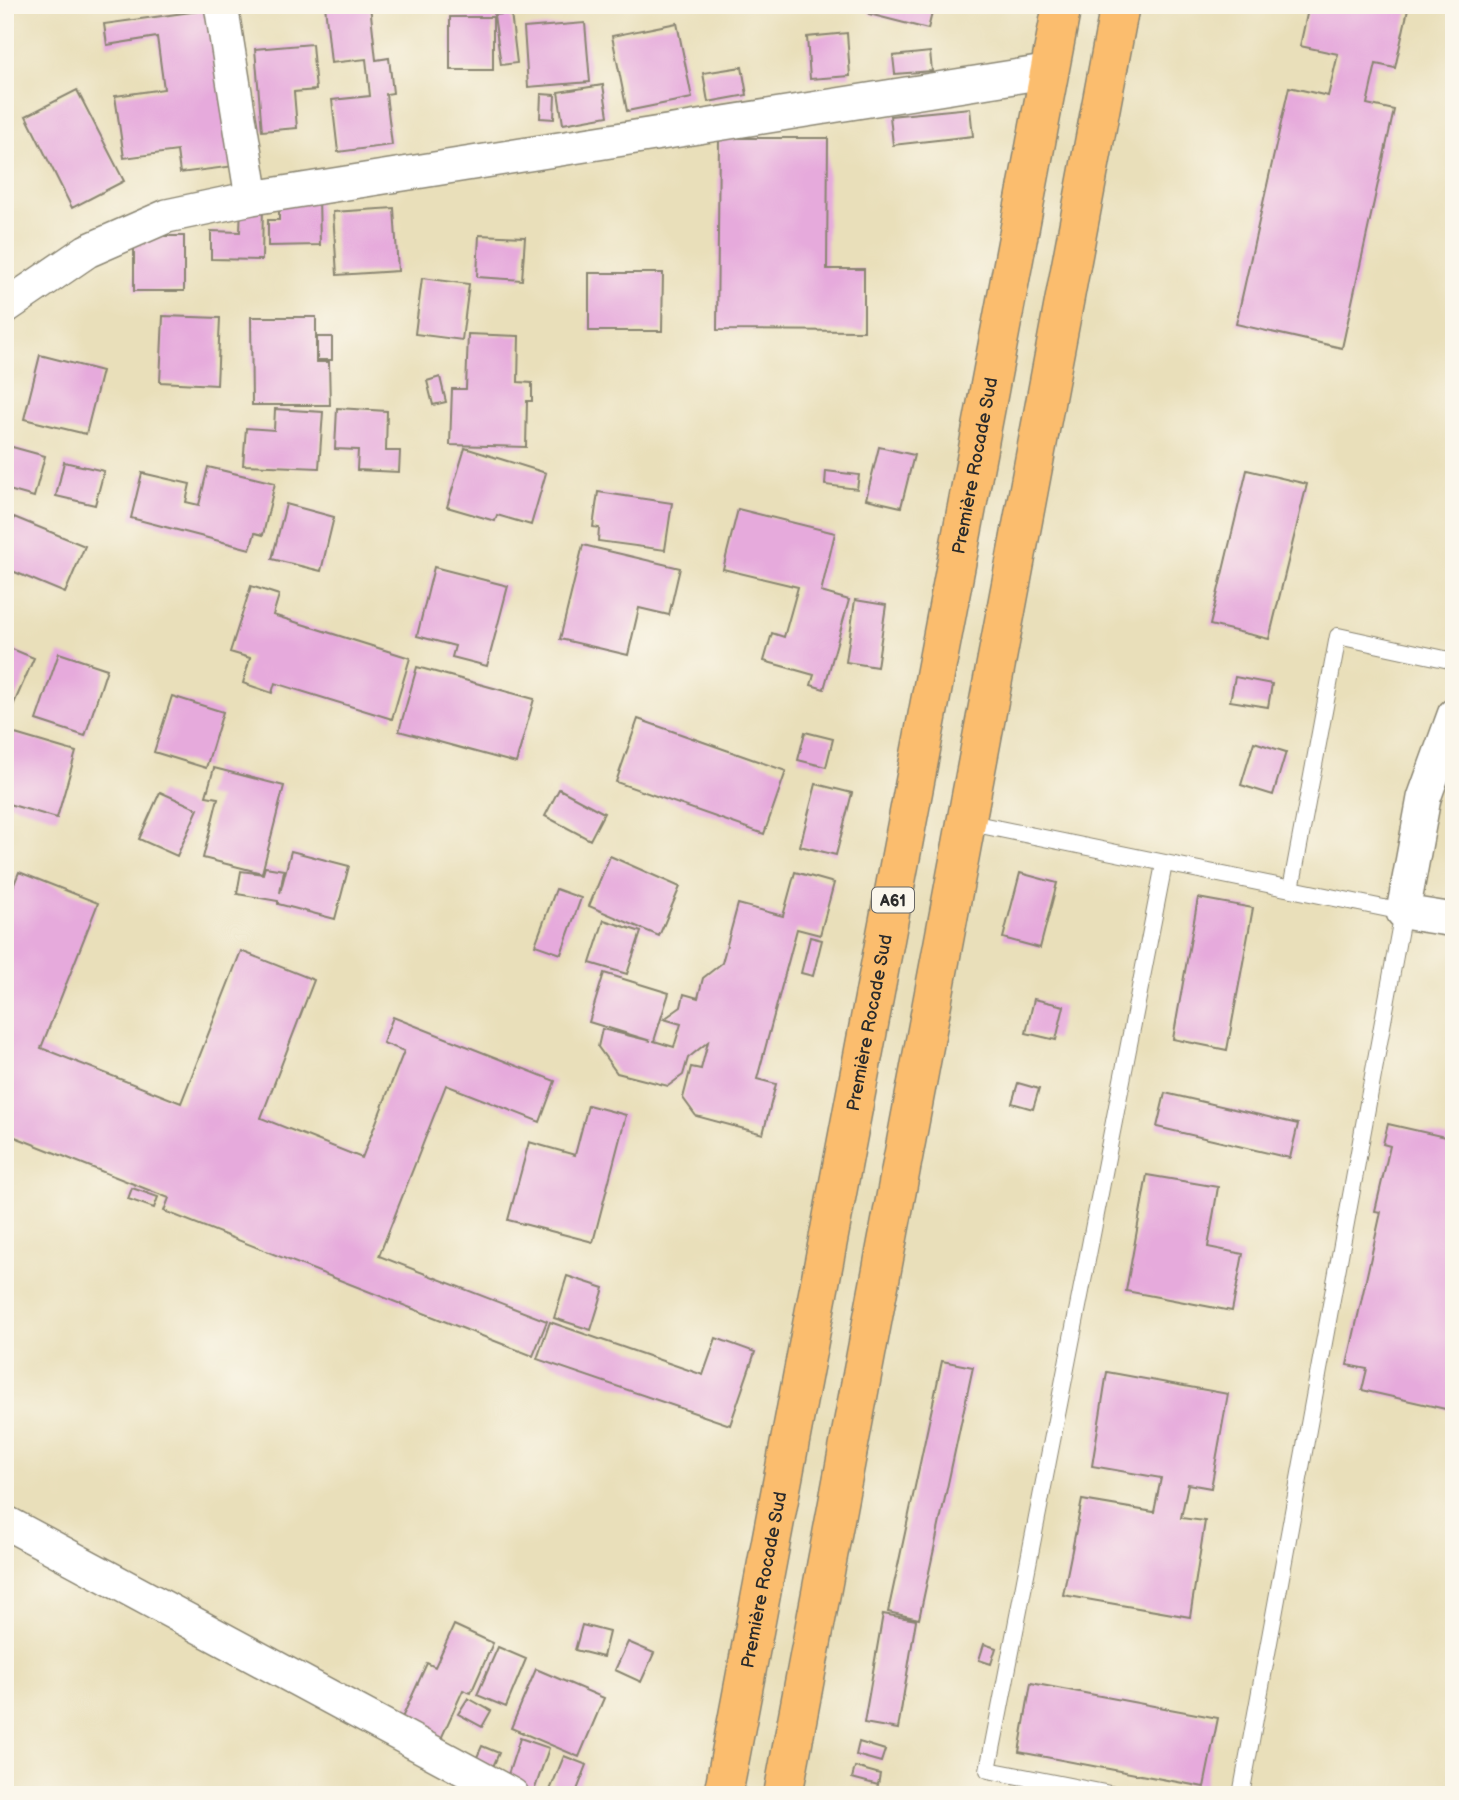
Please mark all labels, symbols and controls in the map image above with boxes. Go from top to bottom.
street label: Première Rocade Sud [948,376,1002,556]
road number: A61 [872,888,914,912]
street label: Première Rocade Sud [843,933,897,1113]
street label: Première Rocade Sud [737,1490,791,1670]

